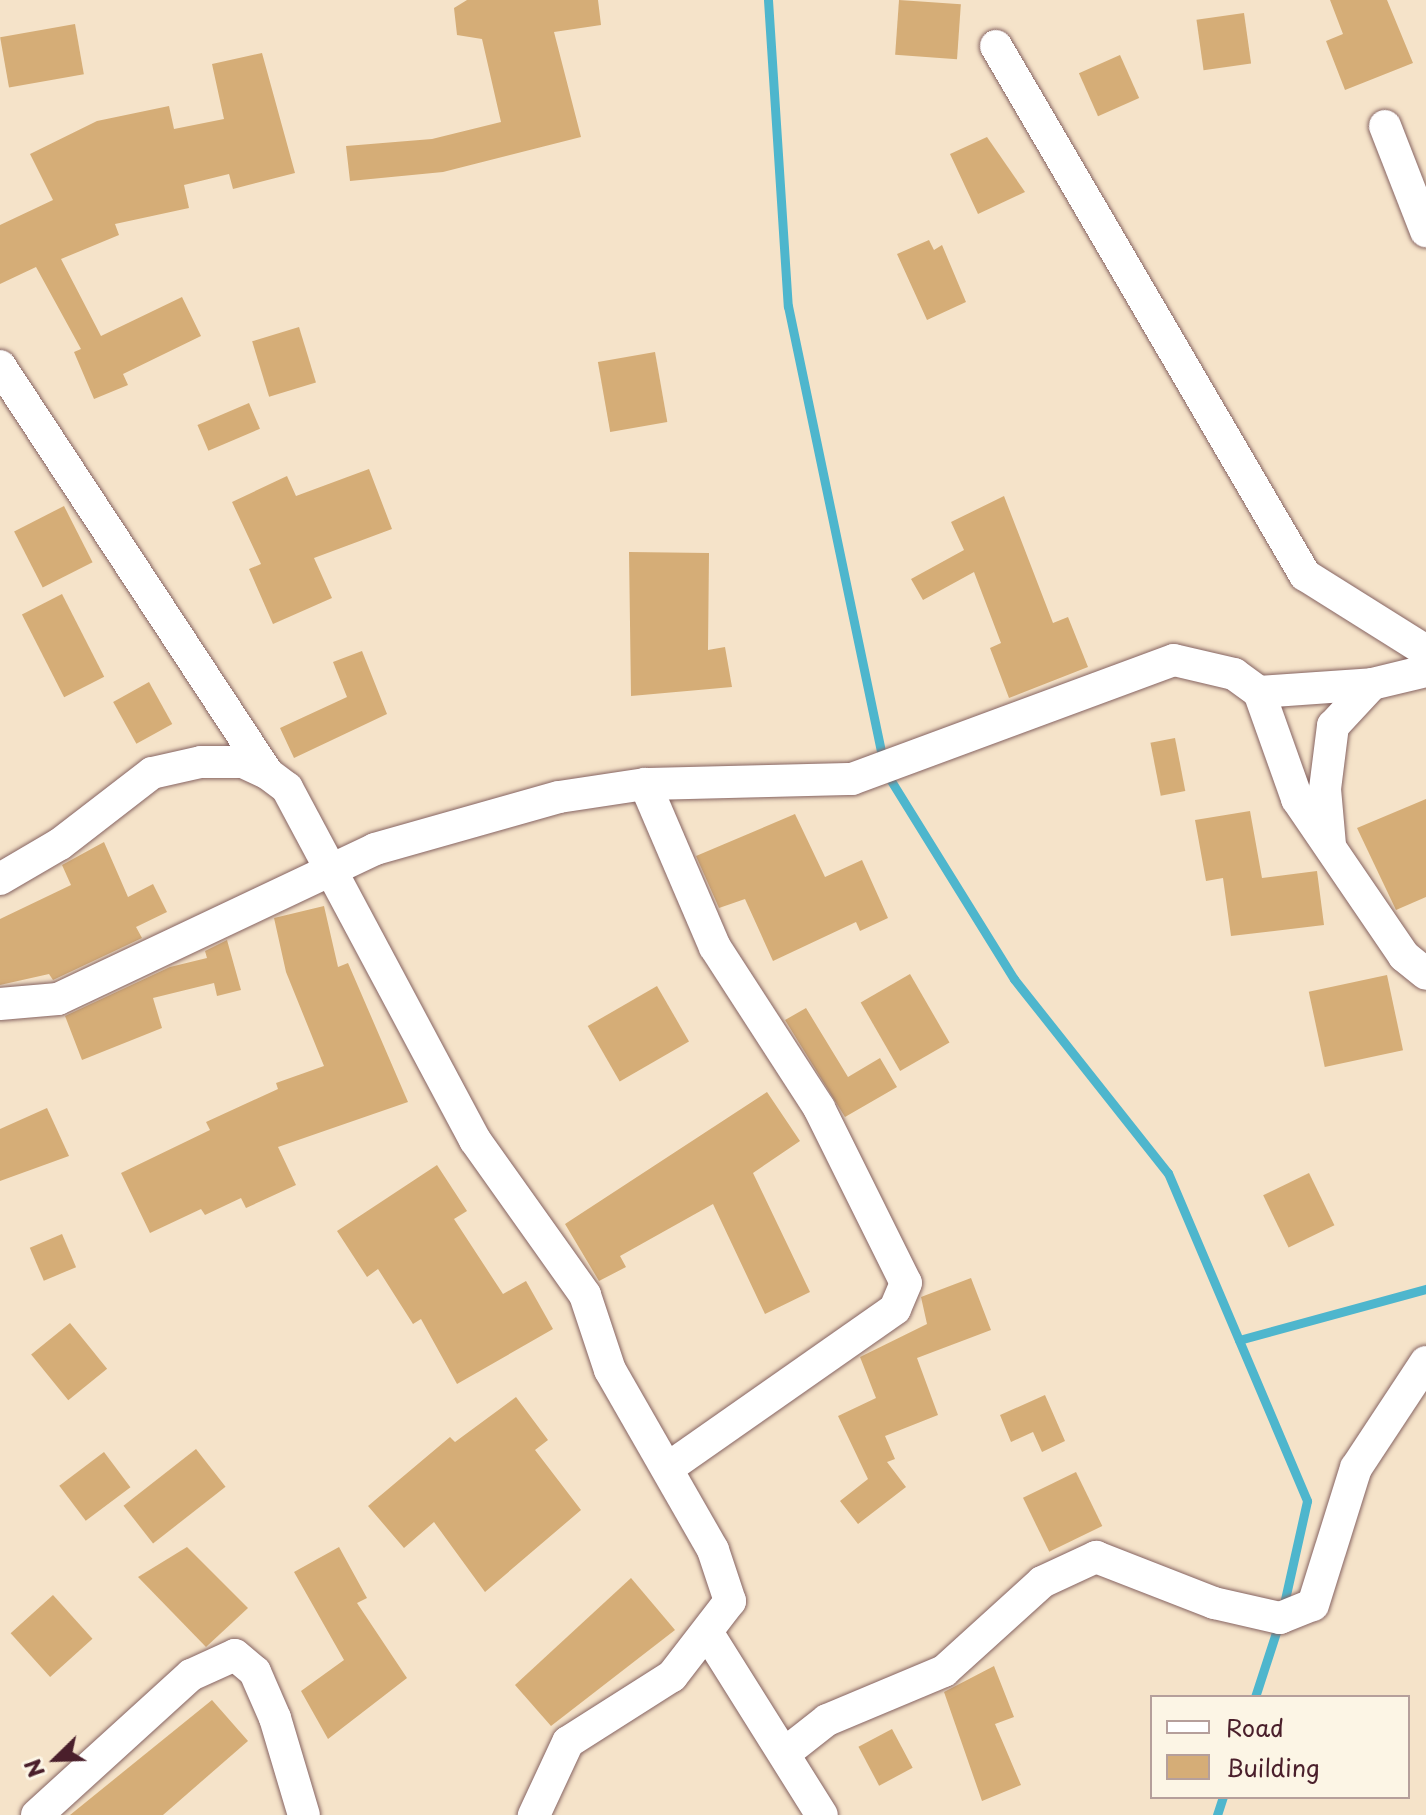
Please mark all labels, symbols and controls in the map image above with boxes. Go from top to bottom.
legend [1150,1695,1410,1799]
text: Road [1226,1709,1284,1745]
north arrow [16,1719,96,1799]
text: Building [1226,1749,1320,1785]
text: N [15,1754,52,1783]

